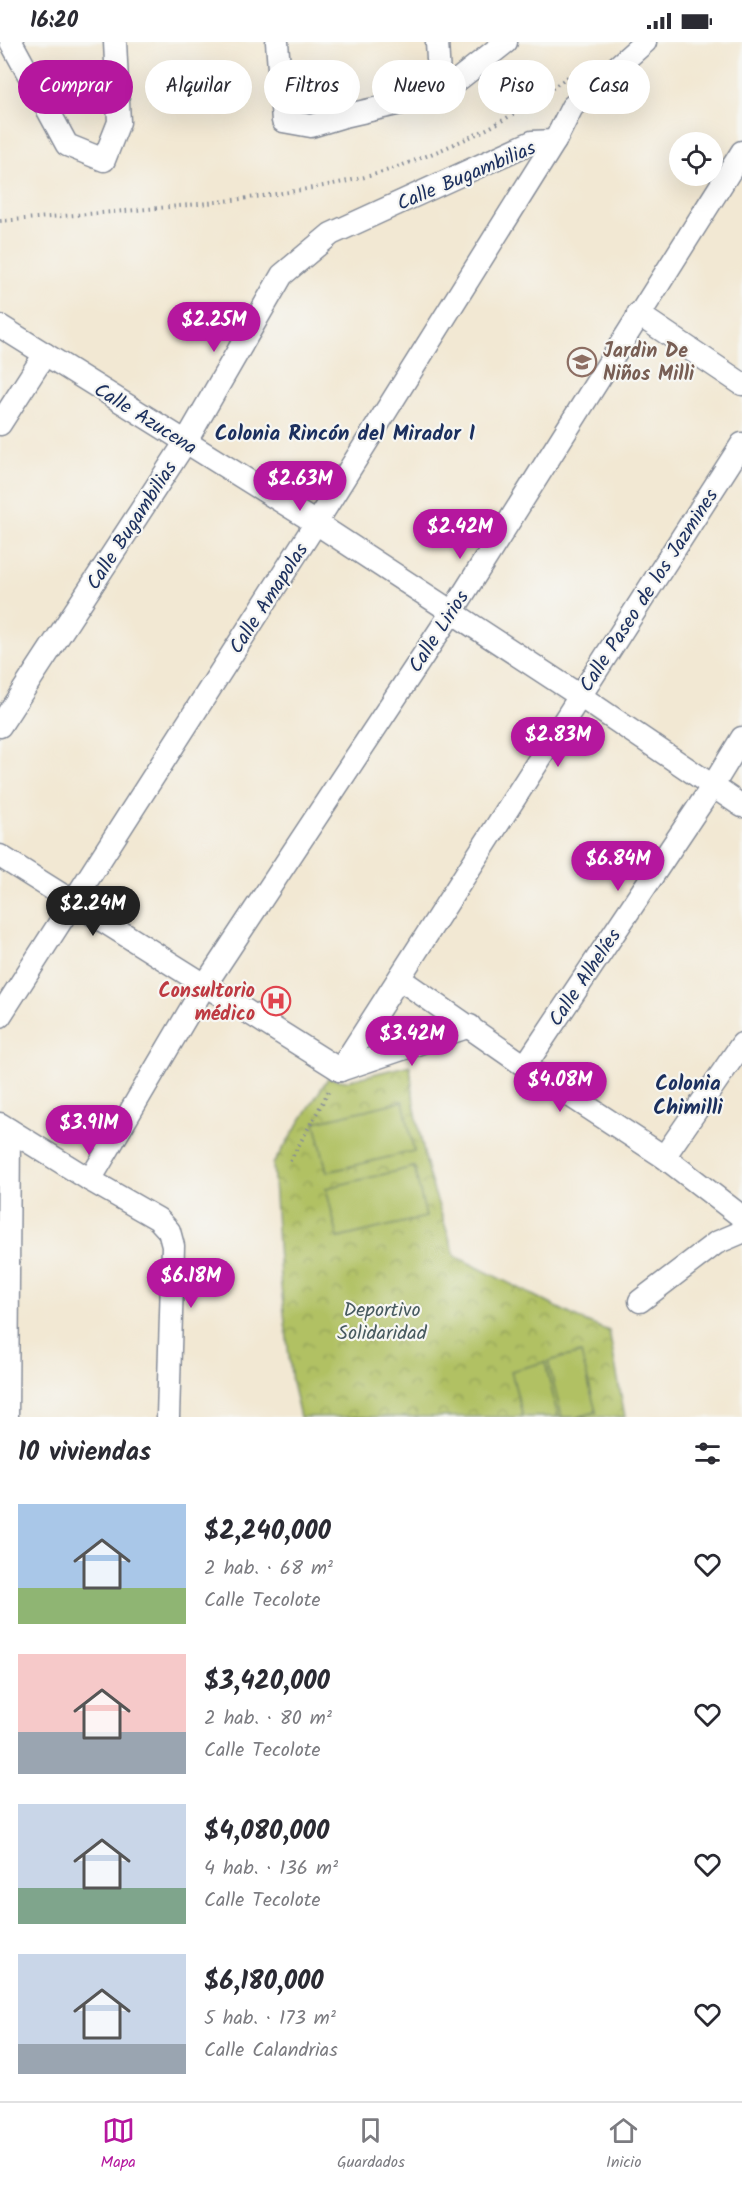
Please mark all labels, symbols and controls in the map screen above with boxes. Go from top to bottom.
text: 16:20 [30,4,78,39]
chip: Comprar [18,60,133,114]
chip: Alquilar [145,60,252,114]
chip: Filtros [264,60,360,114]
chip: Nuevo [372,60,466,114]
chip: Piso [478,60,555,114]
chip: Casa [567,60,650,114]
map controls [669,132,723,186]
button: locate [669,132,723,186]
street label: Calle Bugambilias [392,133,542,221]
pin: $2.25M [165,302,263,353]
text: $2.25M [181,305,247,337]
place label: Jardin De Niños Milli [603,336,695,391]
school or university icon: Jardin De Niños Milli [566,346,598,378]
street label: Calle Azucena [87,375,203,464]
district label: Colonia Rincón del Mirador I [215,418,475,451]
street label: Calle Bugambilias [79,455,187,597]
pin: $2.63M [251,461,349,512]
text: $2.63M [267,464,333,496]
street label: Calle Paseo de los Jazmines [572,483,728,699]
pin: $2.42M [411,509,509,560]
text: $2.42M [427,512,493,544]
street label: Calle Amapolas [222,537,318,661]
street label: Calle Lirios [401,584,479,680]
pin: $2.83M [509,717,607,768]
text: $2.83M [525,720,591,752]
pin: $6.84M [569,841,667,892]
text: $6.84M [585,844,651,876]
pin: $2.24M [44,886,142,937]
text: $2.24M [60,889,126,921]
street label: Calle Alhelíes [541,922,631,1034]
place label: Consultorio médico [158,976,255,1031]
hospital icon: Consultorio médico [260,985,292,1017]
pin: $3.42M [363,1016,461,1067]
text: $3.42M [379,1019,445,1051]
pin: $4.08M [511,1062,609,1113]
text: $4.08M [528,1065,592,1097]
district label: Colonia Chimilli [653,1068,723,1125]
pin: $3.91M [40,1105,138,1156]
text: $3.91M [60,1108,118,1140]
pin: $6.18M [142,1258,240,1309]
text: $6.18M [161,1261,221,1293]
park label: Deportivo Solidaridad [337,1295,428,1350]
text: 10 viviendas [18,1432,151,1474]
icon: filters [691,1437,724,1470]
text: $2,240,000 [204,1511,331,1553]
icon: home [66,1528,138,1600]
icon: heart [691,1548,724,1581]
text: 2 hab. · 68 m² [204,1553,333,1585]
text: Calle Tecolote [204,1585,321,1617]
text: $3,420,000 [204,1661,330,1703]
icon: home [66,1678,138,1750]
icon: heart [691,1698,724,1731]
text: 2 hab. · 80 m² [204,1703,332,1735]
text: Calle Tecolote [204,1735,321,1767]
text: $4,080,000 [204,1811,329,1853]
icon: home [66,1828,138,1900]
icon: heart [691,1848,724,1881]
text: 4 hab. · 136 m² [204,1853,338,1885]
text: Calle Tecolote [204,1885,321,1917]
text: $6,180,000 [204,1961,324,2003]
icon: home [66,1978,138,2050]
icon: heart [691,1998,724,2031]
text: 5 hab. · 173 m² [204,2003,336,2035]
text: Calle Calandrias [204,2035,338,2067]
tab: Mapa [101,2114,136,2175]
tab: Guardados [337,2114,405,2175]
tab: Inicio [606,2114,641,2175]

